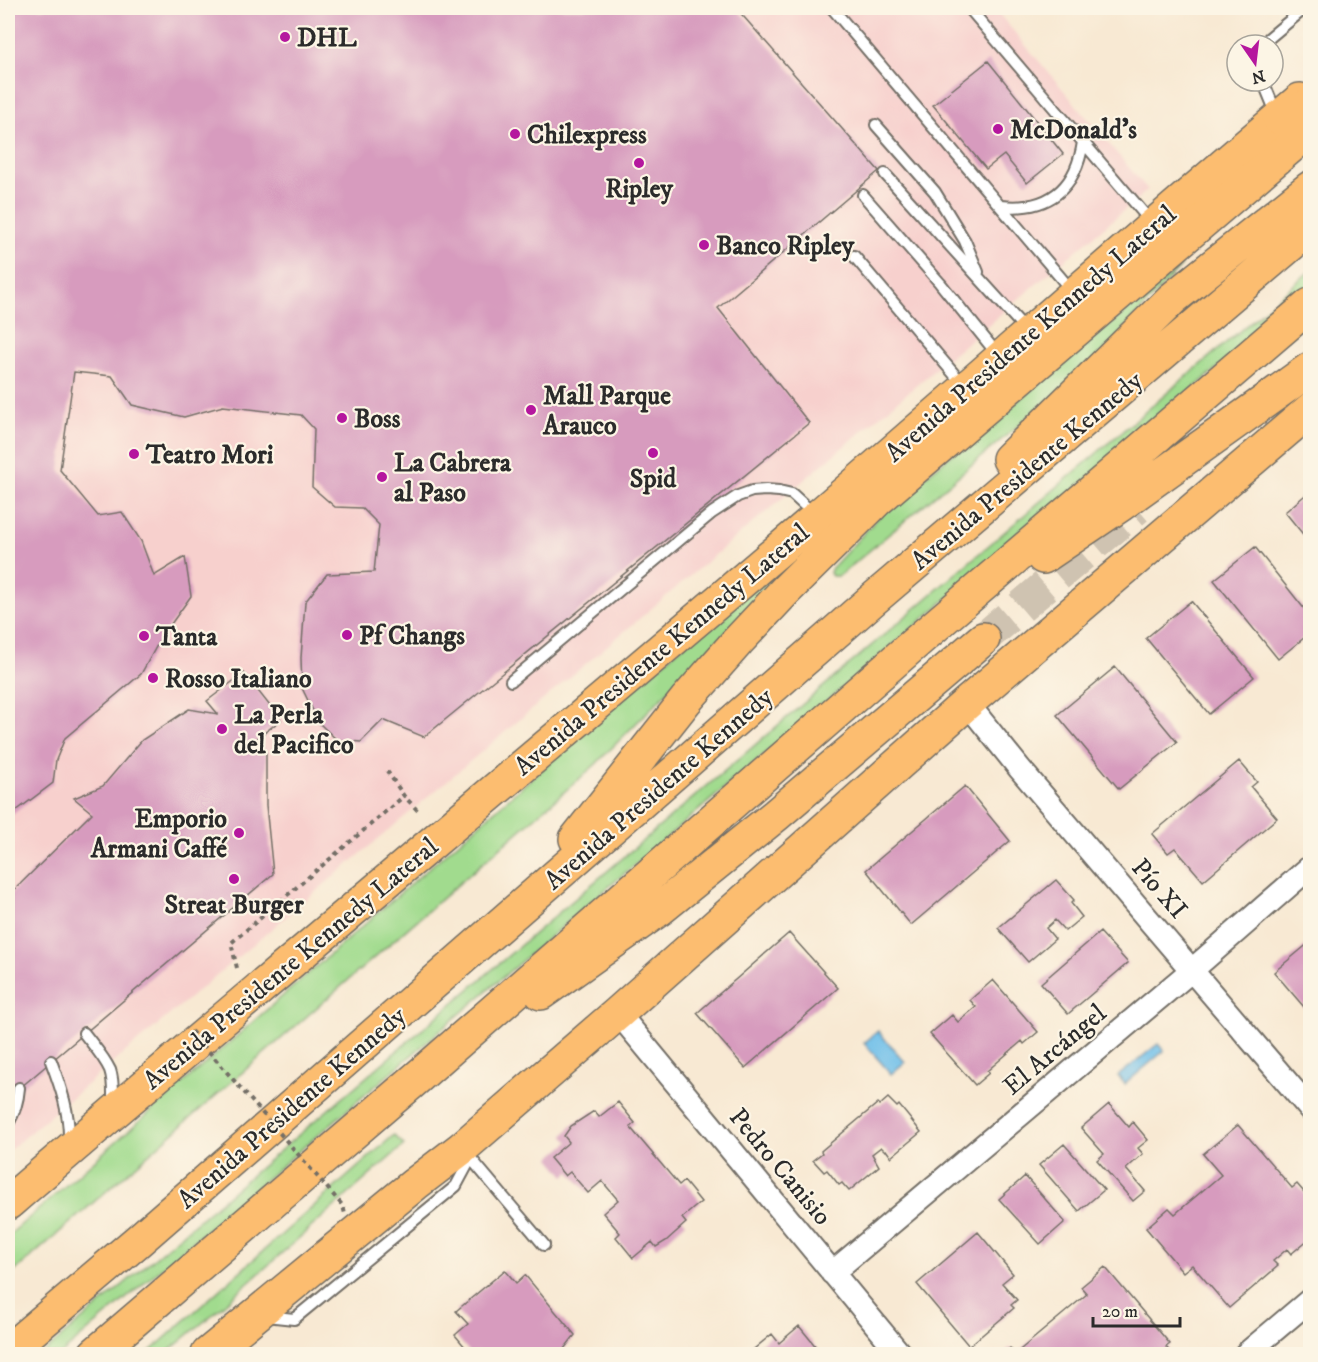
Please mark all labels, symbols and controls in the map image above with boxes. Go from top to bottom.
place label: DHL [297,22,357,55]
marker: DHL [278,30,292,44]
north arrow [1225,33,1285,93]
text: N [1250,65,1267,88]
place label: McDonald's [1010,114,1137,147]
place label: Chilexpress [527,119,647,152]
marker: McDonald's [991,122,1005,136]
marker: Chilexpress [508,127,522,141]
marker: Ripley [632,156,646,170]
place label: Ripley [605,173,674,206]
street label: Avenida Presidente Kennedy Lateral [878,198,1184,470]
place label: Banco Ripley [716,230,855,263]
marker: Banco Ripley [697,238,711,252]
street label: Avenida Presidente Kennedy [904,364,1150,578]
place label: Mall Parque Arauco [542,380,671,443]
place label: Boss [354,403,401,436]
marker: Mall Parque Arauco [524,403,538,417]
marker: Boss [335,411,349,425]
place label: Teatro Mori [145,439,274,472]
marker: Spid [646,446,660,460]
marker: Teatro Mori [127,447,141,461]
place label: La Cabrera al Paso [394,447,512,510]
place label: Spid [630,463,677,496]
marker: La Cabrera al Paso [375,470,389,484]
street label: Avenida Presidente Kennedy Lateral [508,517,817,783]
place label: Pf Changs [359,620,465,653]
place label: Tanta [155,621,218,654]
marker: Pf Changs [340,628,354,642]
marker: Tanta [137,629,151,643]
place label: Rosso Italiano [165,663,312,696]
marker: Rosso Italiano [146,671,160,685]
street label: Avenida Presidente Kennedy [538,680,781,898]
place label: La Perla del Pacifico [234,699,354,762]
marker: La Perla del Pacifico [215,722,229,736]
place label: Emporio Armani Caffé [90,803,228,866]
marker: Emporio Armani Caffé [232,826,246,840]
street label: Avenida Presidente Kennedy Lateral [137,831,446,1097]
street label: Pío XI [1124,852,1194,926]
marker: Streat Burger [227,872,241,886]
place label: Streat Burger [164,889,304,922]
street label: El Arcángel [996,997,1114,1103]
street label: Avenida Presidente Kennedy [171,999,414,1217]
street label: Pedro Canisio [721,1102,838,1232]
scale bar [1093,1290,1180,1328]
text: 20 m [1102,1301,1138,1323]

